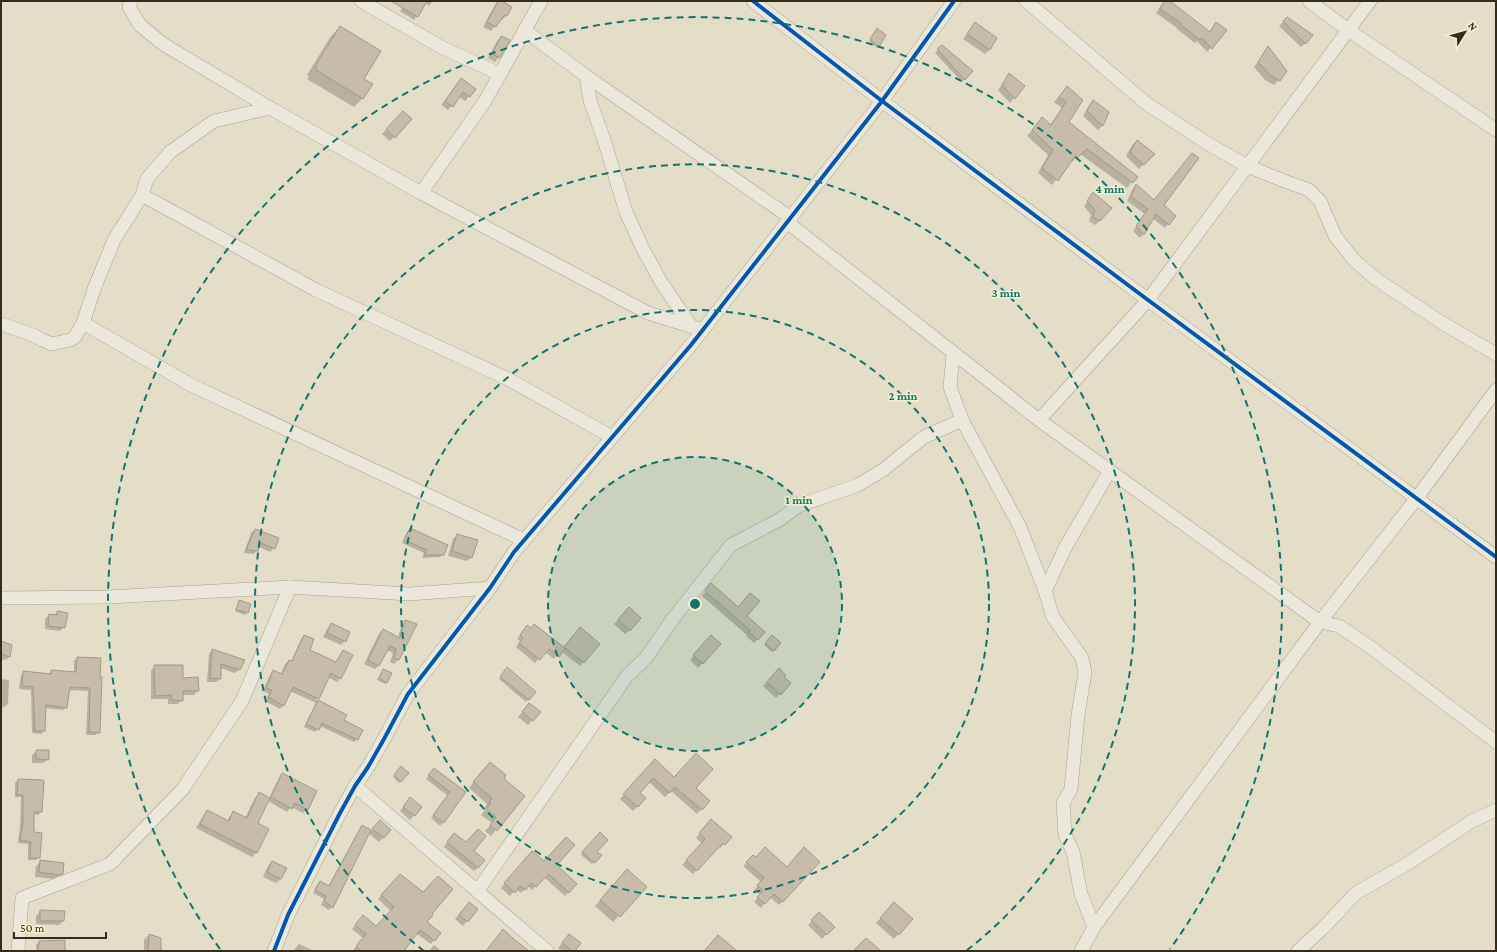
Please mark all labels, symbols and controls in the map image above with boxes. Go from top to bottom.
north arrow [1445,12,1485,52]
text: N [1466,19,1480,33]
text: 4 min [1095,182,1125,196]
text: 3 min [992,286,1020,300]
text: 2 min [889,389,918,403]
text: 1 min [785,493,813,507]
centre of rings [688,597,702,611]
scale bar [14,914,106,940]
text: 50 m [20,921,45,935]

